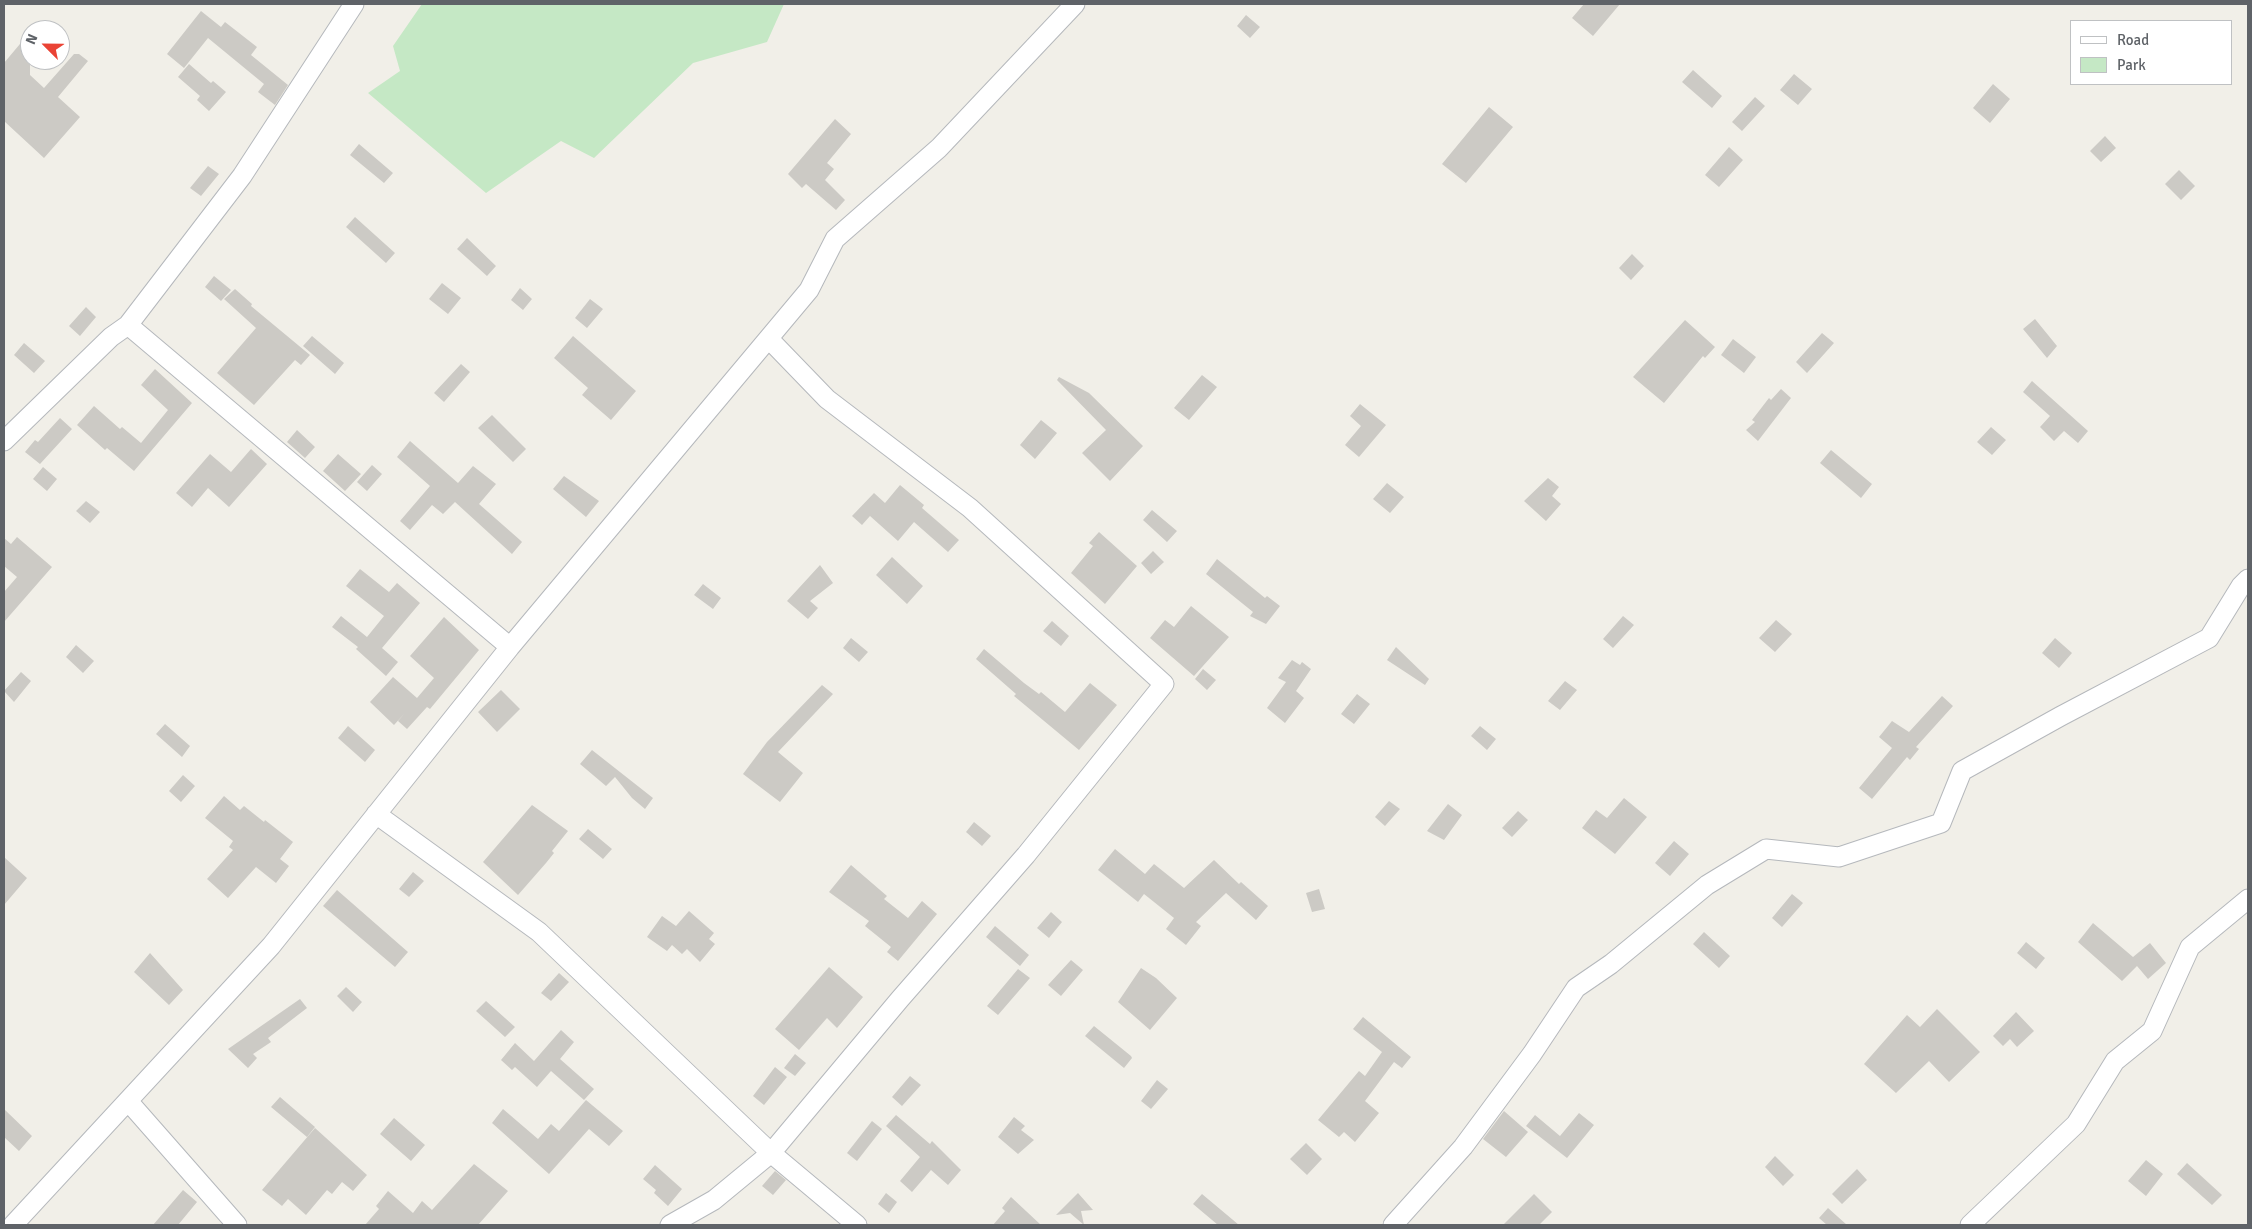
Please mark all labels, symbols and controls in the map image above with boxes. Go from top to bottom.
north arrow [20,20,70,70]
legend [2070,20,2232,85]
text: Road [2117,31,2149,49]
text: N [22,32,41,47]
text: Park [2117,56,2146,74]

